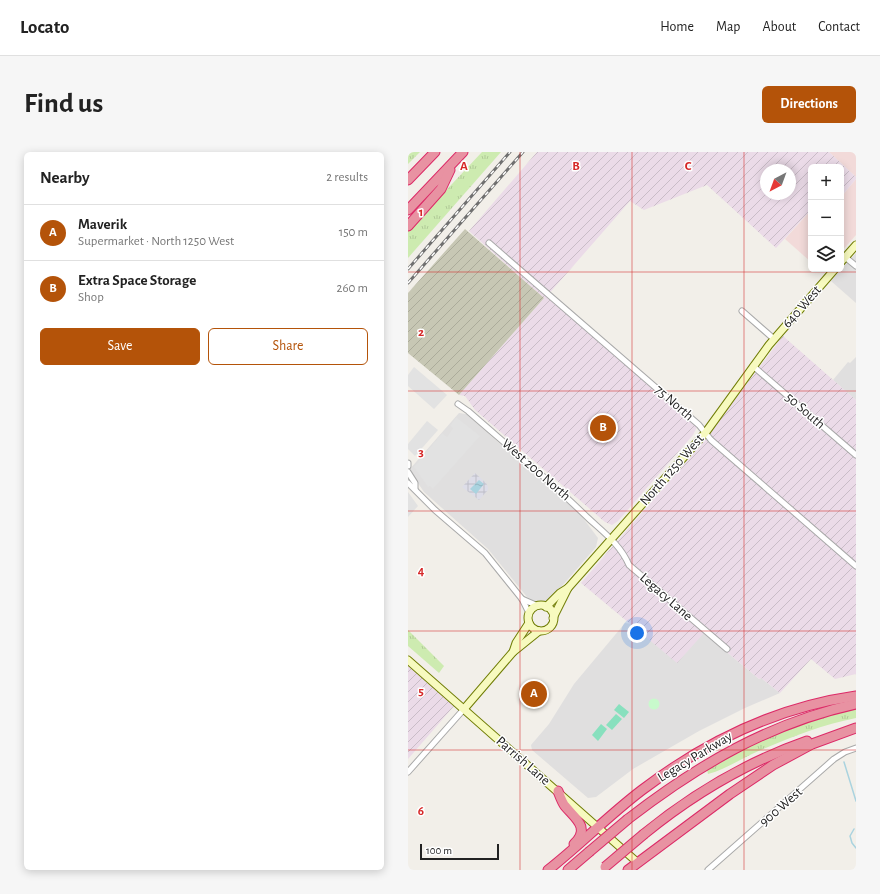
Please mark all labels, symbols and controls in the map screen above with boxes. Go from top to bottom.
text: Locato [20,18,69,37]
text: Home [660,20,694,34]
text: Map [716,20,740,34]
text: About [762,20,796,34]
text: Contact [818,20,860,34]
button: Directions [762,86,856,123]
text: Find us [24,90,103,118]
text: A [460,160,468,173]
text: B [572,160,580,173]
text: C [685,160,692,173]
north arrow [760,164,796,200]
map controls [808,164,844,272]
button: + [808,164,844,200]
text: Nearby [40,169,90,186]
text: 2 results [326,171,368,184]
button: − [808,200,844,236]
text: 1 [419,206,423,219]
text: Maverik [78,217,127,232]
text: A [49,226,57,239]
text: 150 m [339,226,368,239]
text: Supermarket · North 1250 West [78,235,234,248]
button: layers [808,236,844,272]
text: Extra Space Storage [78,273,196,288]
text: B [49,282,57,295]
text: 260 m [337,282,368,295]
street label: 640 West [780,283,824,331]
text: Shop [78,291,104,304]
text: 2 [418,326,424,339]
button: Save [40,328,200,365]
button: Share [208,328,368,365]
street label: 75 North [652,383,696,423]
street label: 50 South [782,390,828,432]
pin: B [590,413,616,443]
street label: North 1250 West [637,431,707,508]
street label: West 200 North [499,436,573,504]
text: 3 [418,446,424,459]
text: 4 [418,565,425,578]
street label: Legacy Lane [637,571,695,623]
your location [627,623,647,643]
pin: A [521,679,547,709]
text: 5 [418,685,424,698]
street label: Legacy Parkway [655,729,735,785]
street label: Parrish Lane [493,734,553,788]
street label: 900 West [757,784,805,829]
text: 6 [418,805,424,818]
scale bar [420,842,499,861]
text: 100 m [426,845,452,856]

